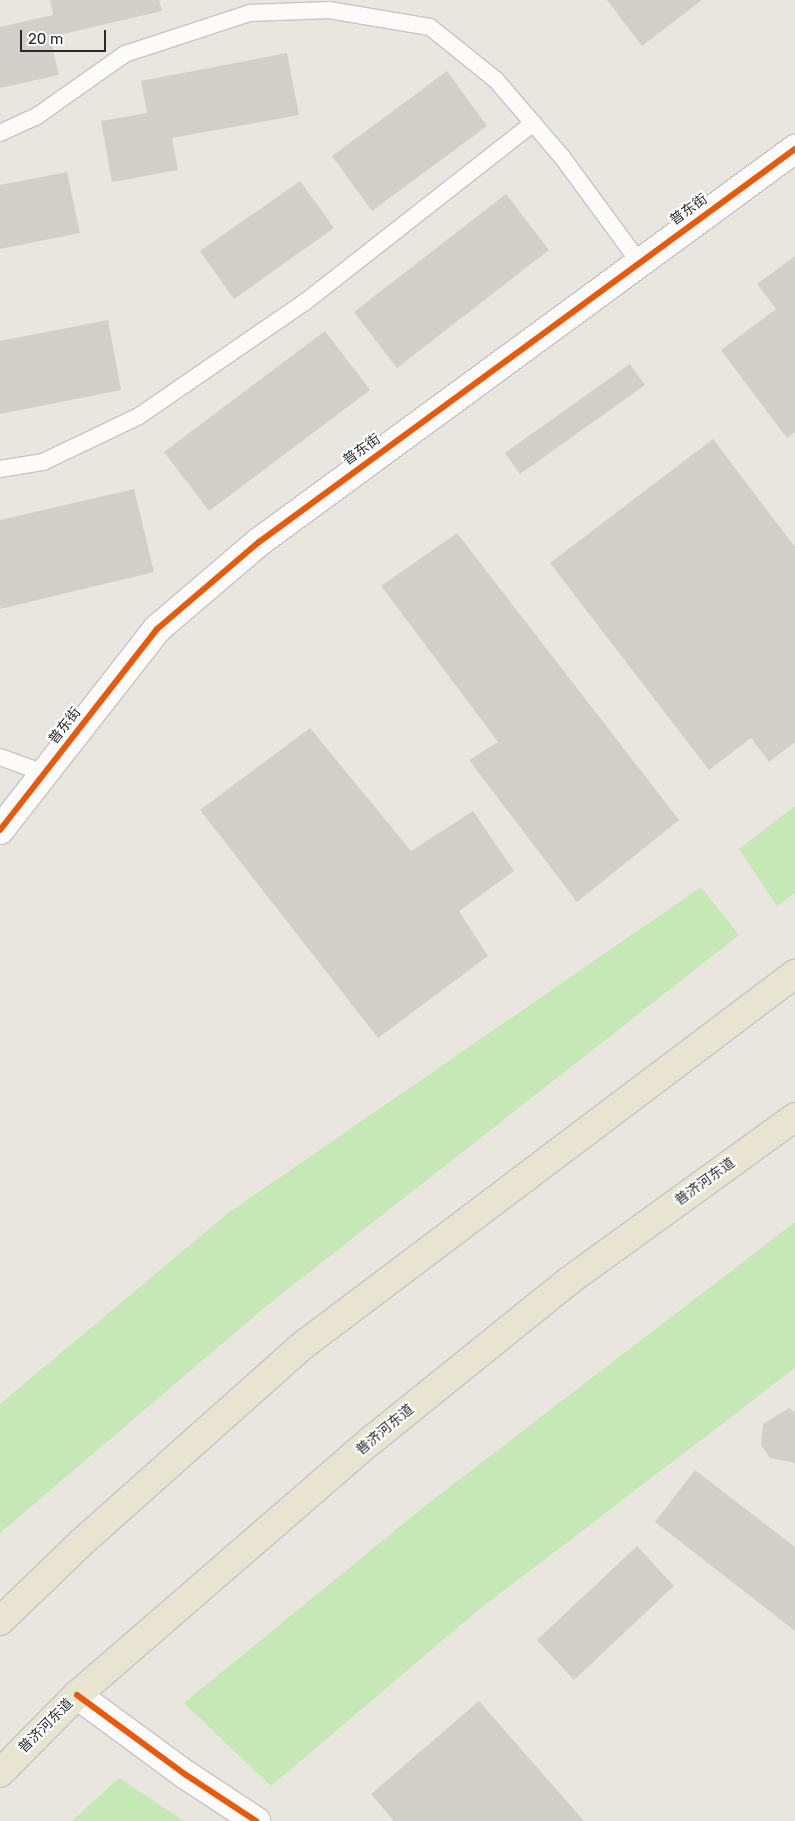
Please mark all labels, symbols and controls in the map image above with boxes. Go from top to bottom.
scale bar [22,20,109,52]
text: 20 m [28,30,63,48]
street label: 普东街 [667,191,711,229]
street label: 普东街 [340,431,384,469]
street label: 普东街 [45,704,85,748]
street label: 普济河东道 [672,1155,738,1209]
street label: 普济河东道 [353,1401,417,1459]
street label: 普济河东道 [15,1695,77,1757]

